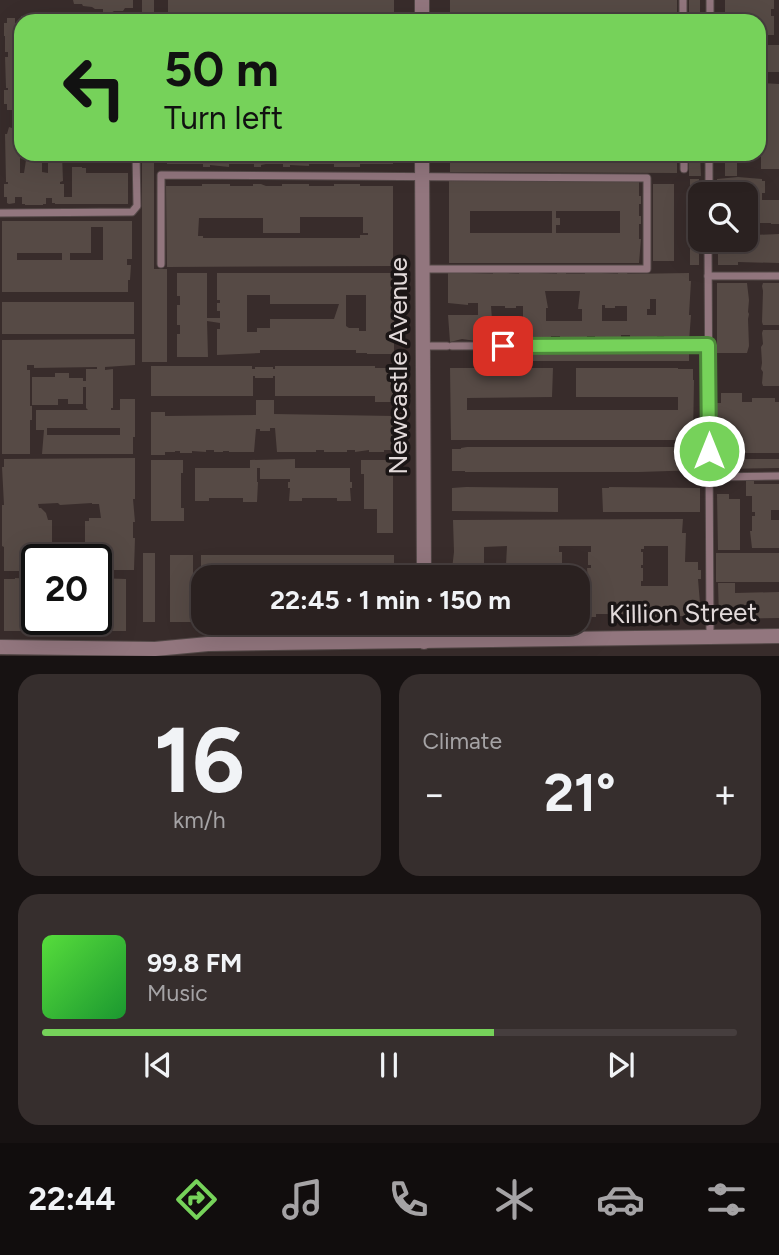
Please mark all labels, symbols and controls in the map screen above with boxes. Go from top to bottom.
text: 50 m [164,39,279,98]
icon: left [49,42,140,133]
text: Turn left [164,99,283,137]
map controls [688,182,758,252]
button: search [688,182,758,252]
street label: Newcastle Avenue [382,257,414,475]
pin [473,316,533,376]
icon: arrive [484,327,522,365]
position arrow [672,414,746,488]
speed limit sign: 20 [21,544,112,635]
text: 22:45 · 1 min · 150 m [270,584,511,616]
street label: Killion Street [609,596,758,630]
text: 16 [154,706,245,815]
text: Climate [423,727,502,755]
text: 21° [544,762,616,824]
text: − [423,771,446,817]
text: + [713,771,737,817]
text: km/h [173,806,226,834]
text: 99.8 FM [147,947,242,979]
text: Music [147,979,208,1007]
icon: previous [139,1046,177,1084]
icon: pause [370,1046,408,1084]
icon: next [602,1046,640,1084]
icon: directions [172,1175,221,1224]
icon: music [278,1175,327,1224]
icon: phone [384,1175,433,1224]
icon: climate [490,1175,539,1224]
icon: car [596,1175,645,1224]
icon: filters [702,1175,751,1224]
text: 22:44 [28,1180,116,1218]

